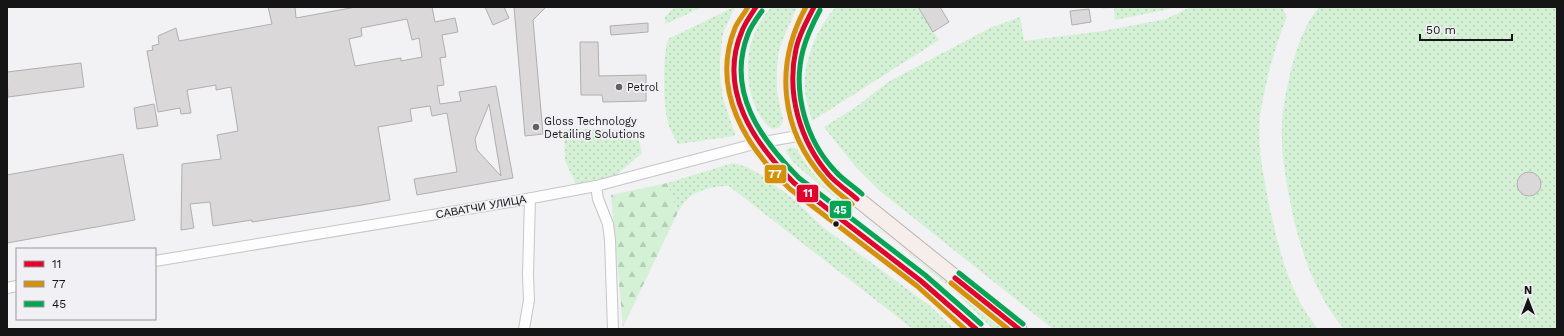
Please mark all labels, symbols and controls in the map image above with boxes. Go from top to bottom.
scale bar [1420,16,1512,42]
text: 50 m [1426,23,1456,37]
place label: Petrol [627,81,659,94]
marker: Petrol [614,82,624,92]
place label: Gloss Technology Detailing Solutions [544,115,645,141]
marker: Gloss Technology Detailing Solutions [531,122,541,132]
line badge: 77 [764,164,787,184]
text: 77 [768,168,782,181]
line badge: 11 [796,184,819,203]
text: 11 [803,187,813,200]
street label: САВАТЧИ УЛИЦА [435,193,528,221]
line badge: 45 [829,200,852,219]
text: 45 [833,204,847,217]
unlabelled marker [831,219,841,229]
legend [16,248,156,320]
text: 11 [52,257,61,271]
text: 77 [52,277,66,291]
north arrow [1508,280,1548,320]
text: N [1524,284,1532,297]
text: 45 [52,297,66,311]

